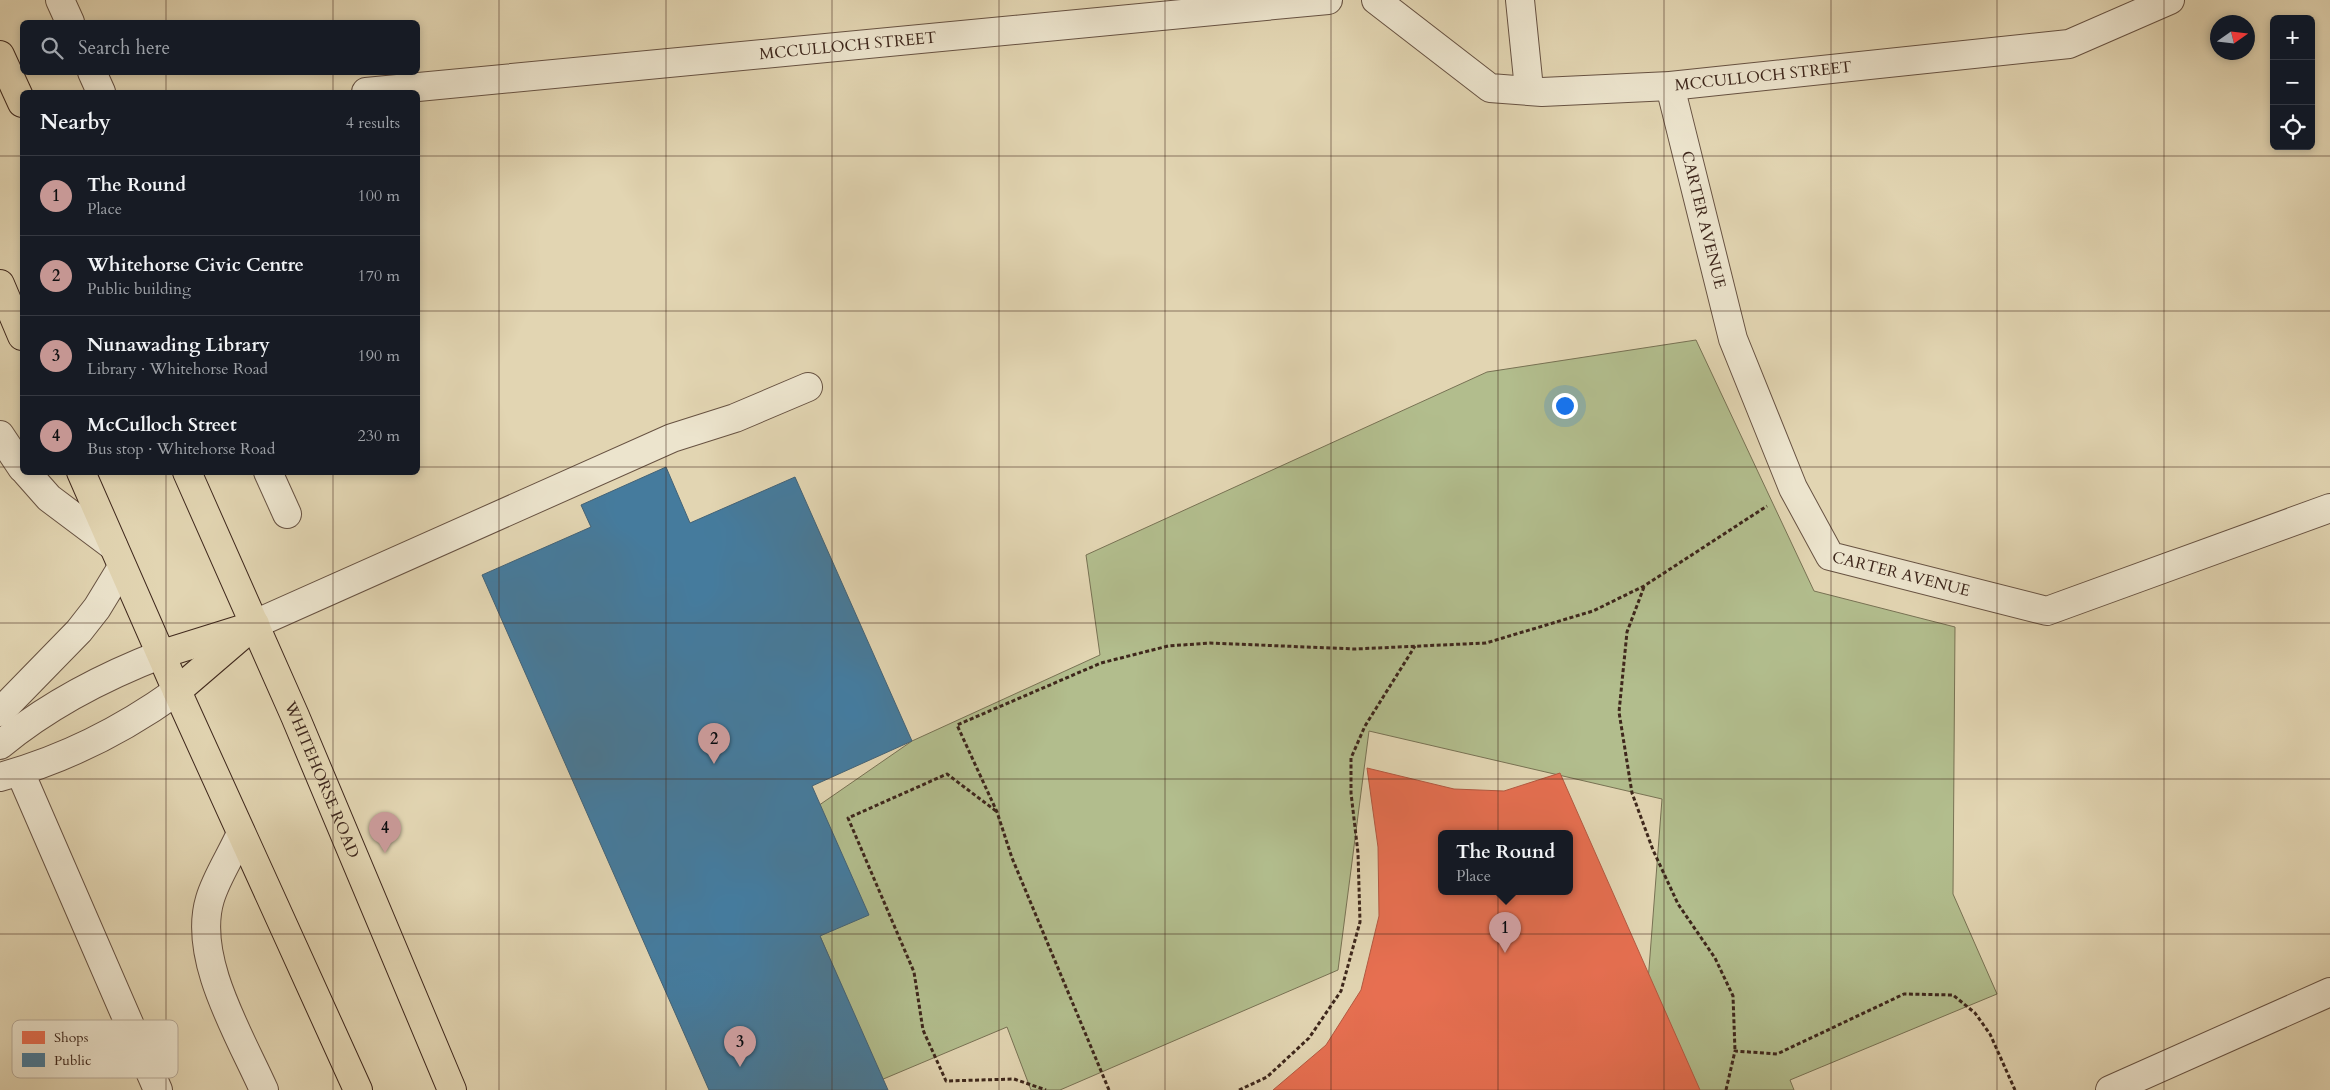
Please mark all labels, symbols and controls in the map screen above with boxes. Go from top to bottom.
north arrow [2210,15,2255,60]
map controls [2270,15,2315,150]
button: + [2270,15,2315,60]
search box [20,20,420,75]
street label: MCCULLOCH STREET [758,26,938,65]
icon: search [38,34,66,62]
text: Search here [78,35,170,61]
street label: MCCULLOCH STREET [1673,56,1853,96]
button: − [2270,60,2315,105]
button: locate [2270,105,2315,150]
text: Nearby [40,108,111,137]
text: 4 results [346,112,400,134]
street label: CARTER AVENUE [1676,149,1731,291]
text: The Round [87,172,186,198]
text: 1 [52,185,60,207]
text: 100 m [358,185,400,207]
text: Place [87,198,122,220]
text: Whitehorse Civic Centre [87,252,304,278]
text: 2 [52,265,60,287]
text: 170 m [358,265,400,287]
text: Public building [87,278,191,300]
text: Nunawading Library [87,332,270,358]
text: 3 [52,345,60,367]
text: 190 m [358,345,400,367]
text: Library · Whitehorse Road [87,358,268,380]
your location [1552,393,1578,419]
text: McCulloch Street [87,412,237,438]
text: 4 [52,425,60,447]
text: 230 m [358,425,400,447]
text: Bus stop · Whitehorse Road [87,438,275,460]
street label: CARTER AVENUE [1830,546,1972,602]
street label: WHITEHORSE ROAD [279,697,364,861]
pin: 2 [698,723,730,764]
pin: 4 [369,812,401,853]
popup [1438,830,1573,895]
text: The Round [1456,839,1555,865]
text: Place [1456,865,1491,887]
pin: 1 [1489,912,1521,953]
legend [12,1020,178,1078]
pin: 3 [724,1026,756,1067]
text: Shops [54,1028,89,1047]
text: Public [54,1051,91,1070]

